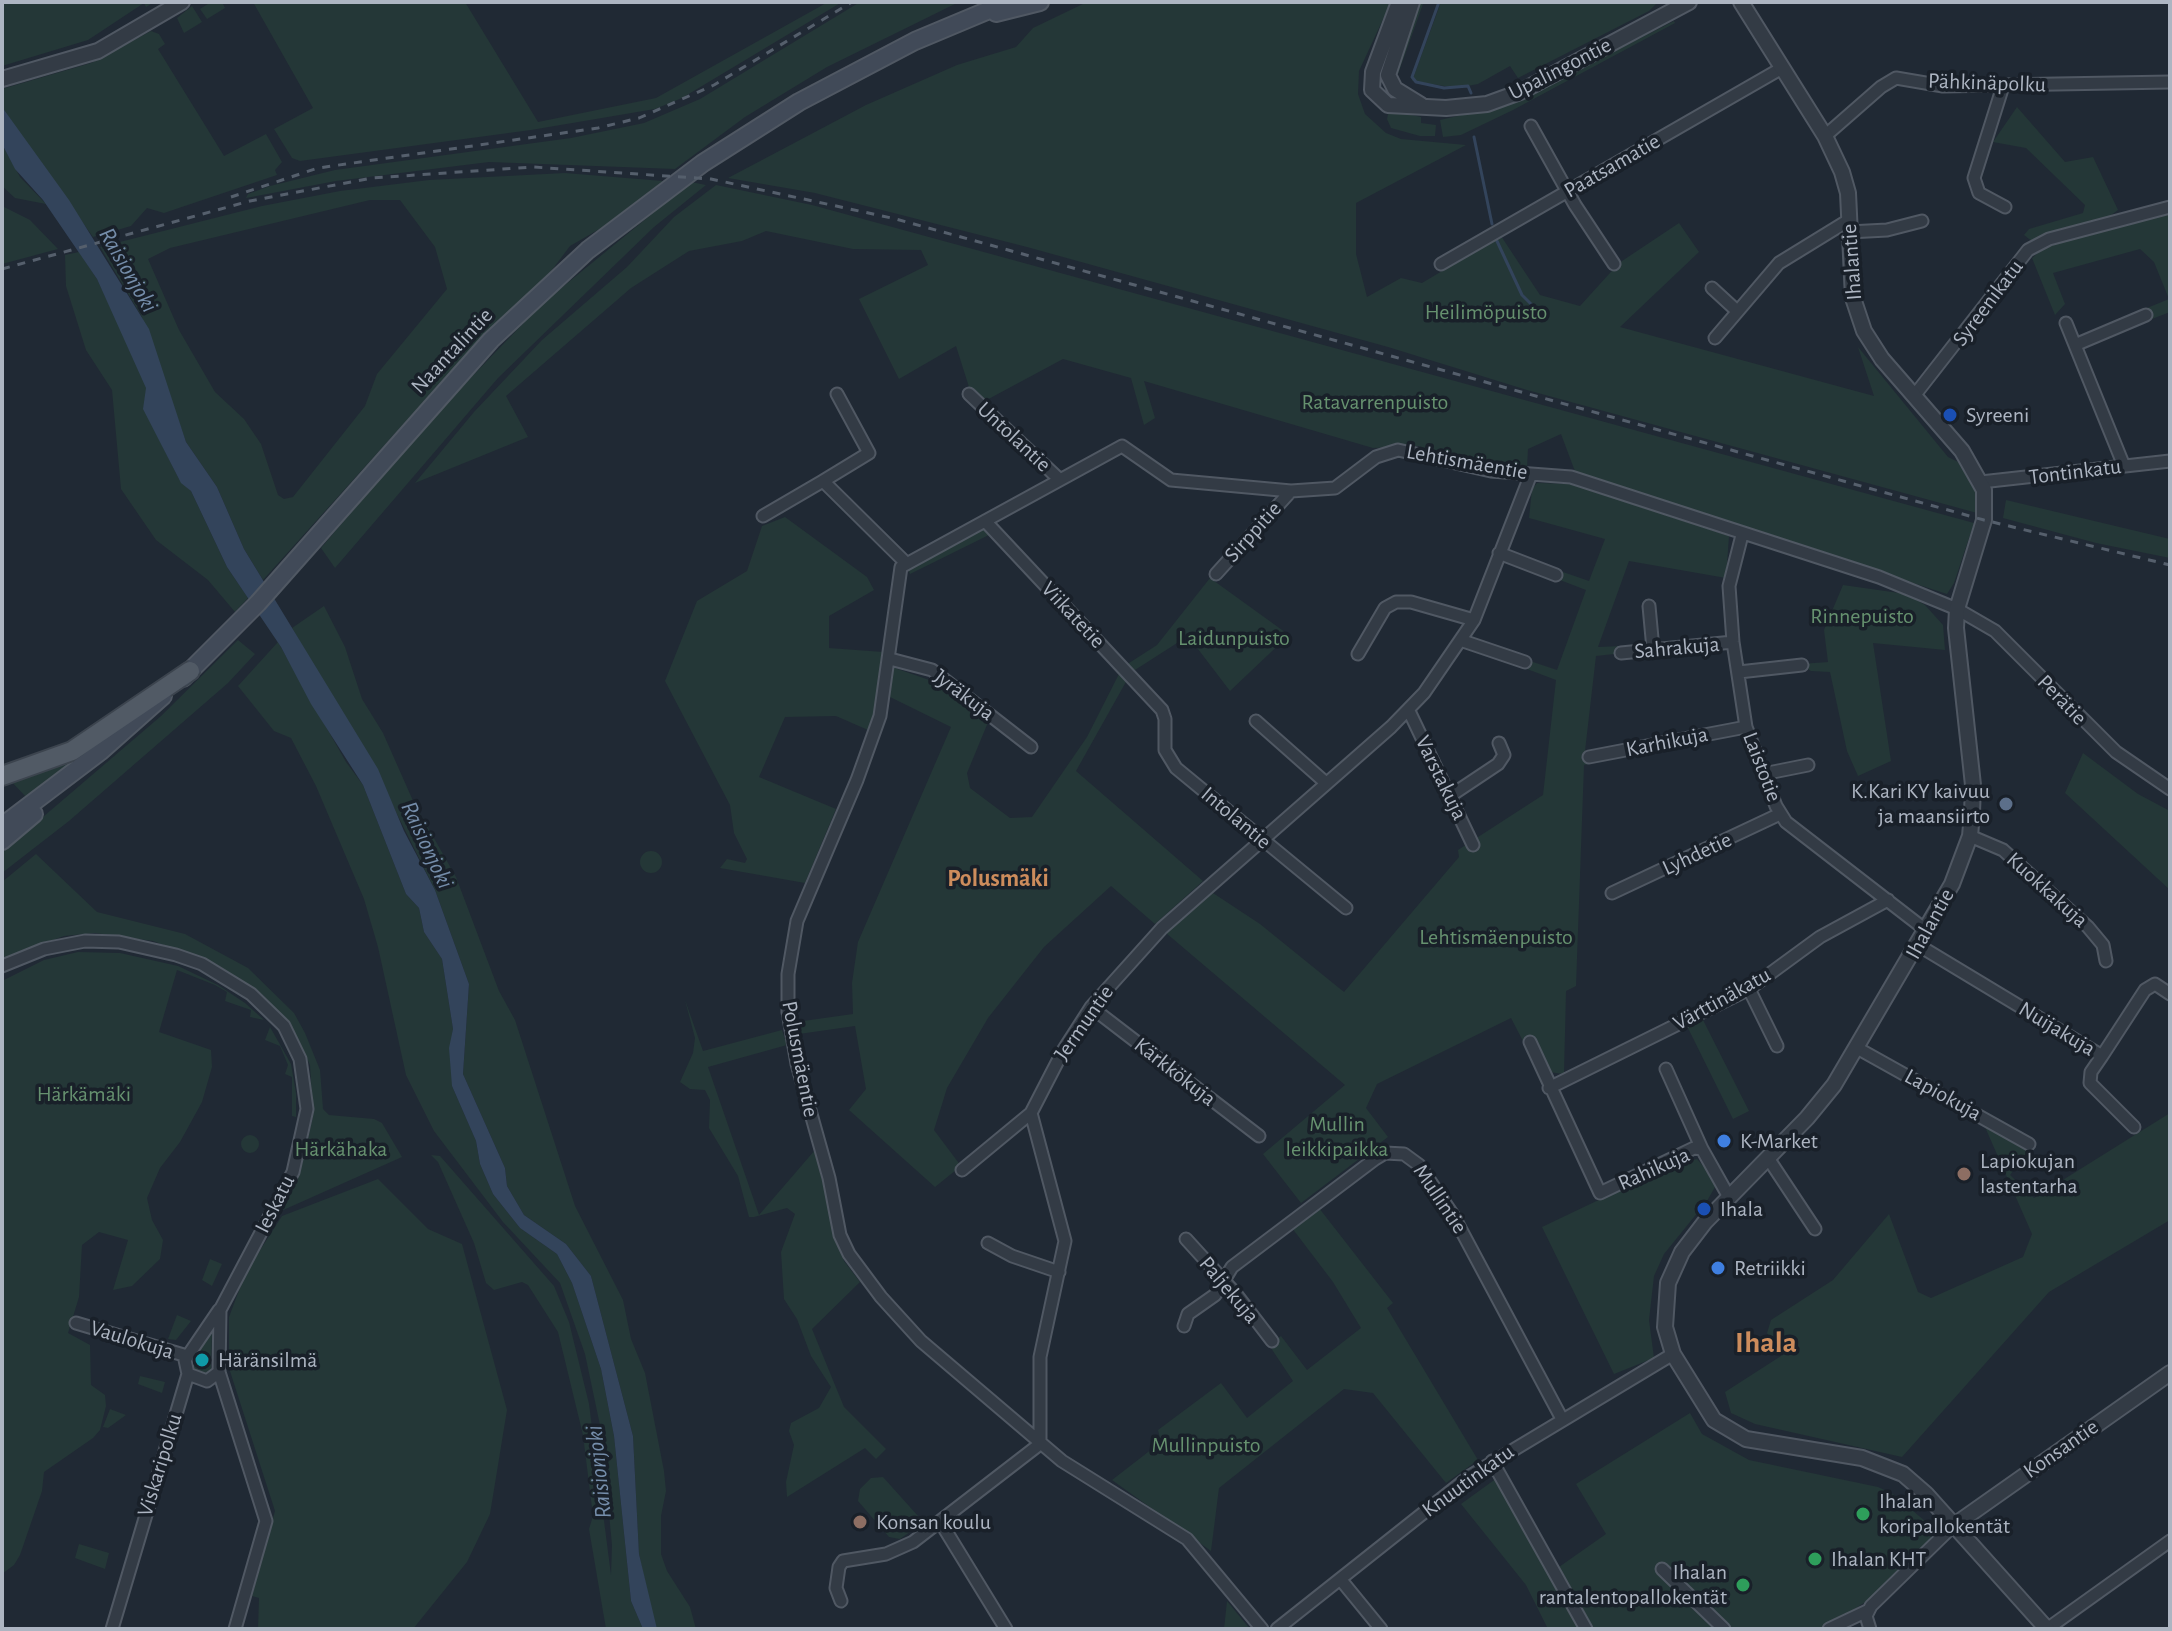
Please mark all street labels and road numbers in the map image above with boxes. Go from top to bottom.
street label: Upalingontie [1504,32,1616,106]
street label: Pähkinäpolku [1928,68,2046,98]
street label: Paatsamatie [1559,128,1665,204]
street label: Ihalantie [1836,223,1868,301]
street label: Syreenikatu [1947,255,2029,351]
street label: Naantalintie [406,303,498,399]
street label: Untolantie [972,396,1056,478]
street label: Lehtismäentie [1404,438,1530,486]
street label: Tontinkatu [2027,453,2123,491]
street label: Sirppitie [1219,496,1287,568]
street label: Viikatetie [1035,576,1111,654]
street label: Sahrakuja [1633,631,1721,665]
street label: Jyräkuja [928,663,1000,727]
street label: Perätie [2032,669,2092,731]
street label: Karhikuja [1624,721,1710,763]
street label: Laistotie [1737,728,1787,806]
street label: Varstakuja [1409,731,1473,825]
street label: Intolantie [1195,781,1277,855]
street label: Lyhdetie [1658,827,1736,881]
street label: Kuokkakuja [2001,846,2093,934]
street label: Ihalantie [1900,884,1960,964]
street label: Värttinäkatu [1669,961,1775,1037]
street label: Jermuntie [1049,980,1119,1066]
street label: Nuijakuja [2014,996,2100,1062]
street label: Polusmäentie [776,999,824,1119]
street label: Kärkkökuja [1129,1032,1221,1112]
street label: Lapiokuja [1900,1063,1986,1127]
street label: Rahikuja [1614,1141,1694,1197]
street label: Mullintie [1407,1159,1473,1239]
street label: Ieskatu [249,1171,301,1237]
street label: Paljekuja [1193,1251,1265,1329]
street label: Vaulokuja [87,1315,177,1365]
street label: Viskaripolku [132,1410,188,1520]
street label: Konsantie [2018,1414,2104,1484]
street label: Knuutinkatu [1417,1439,1519,1523]

